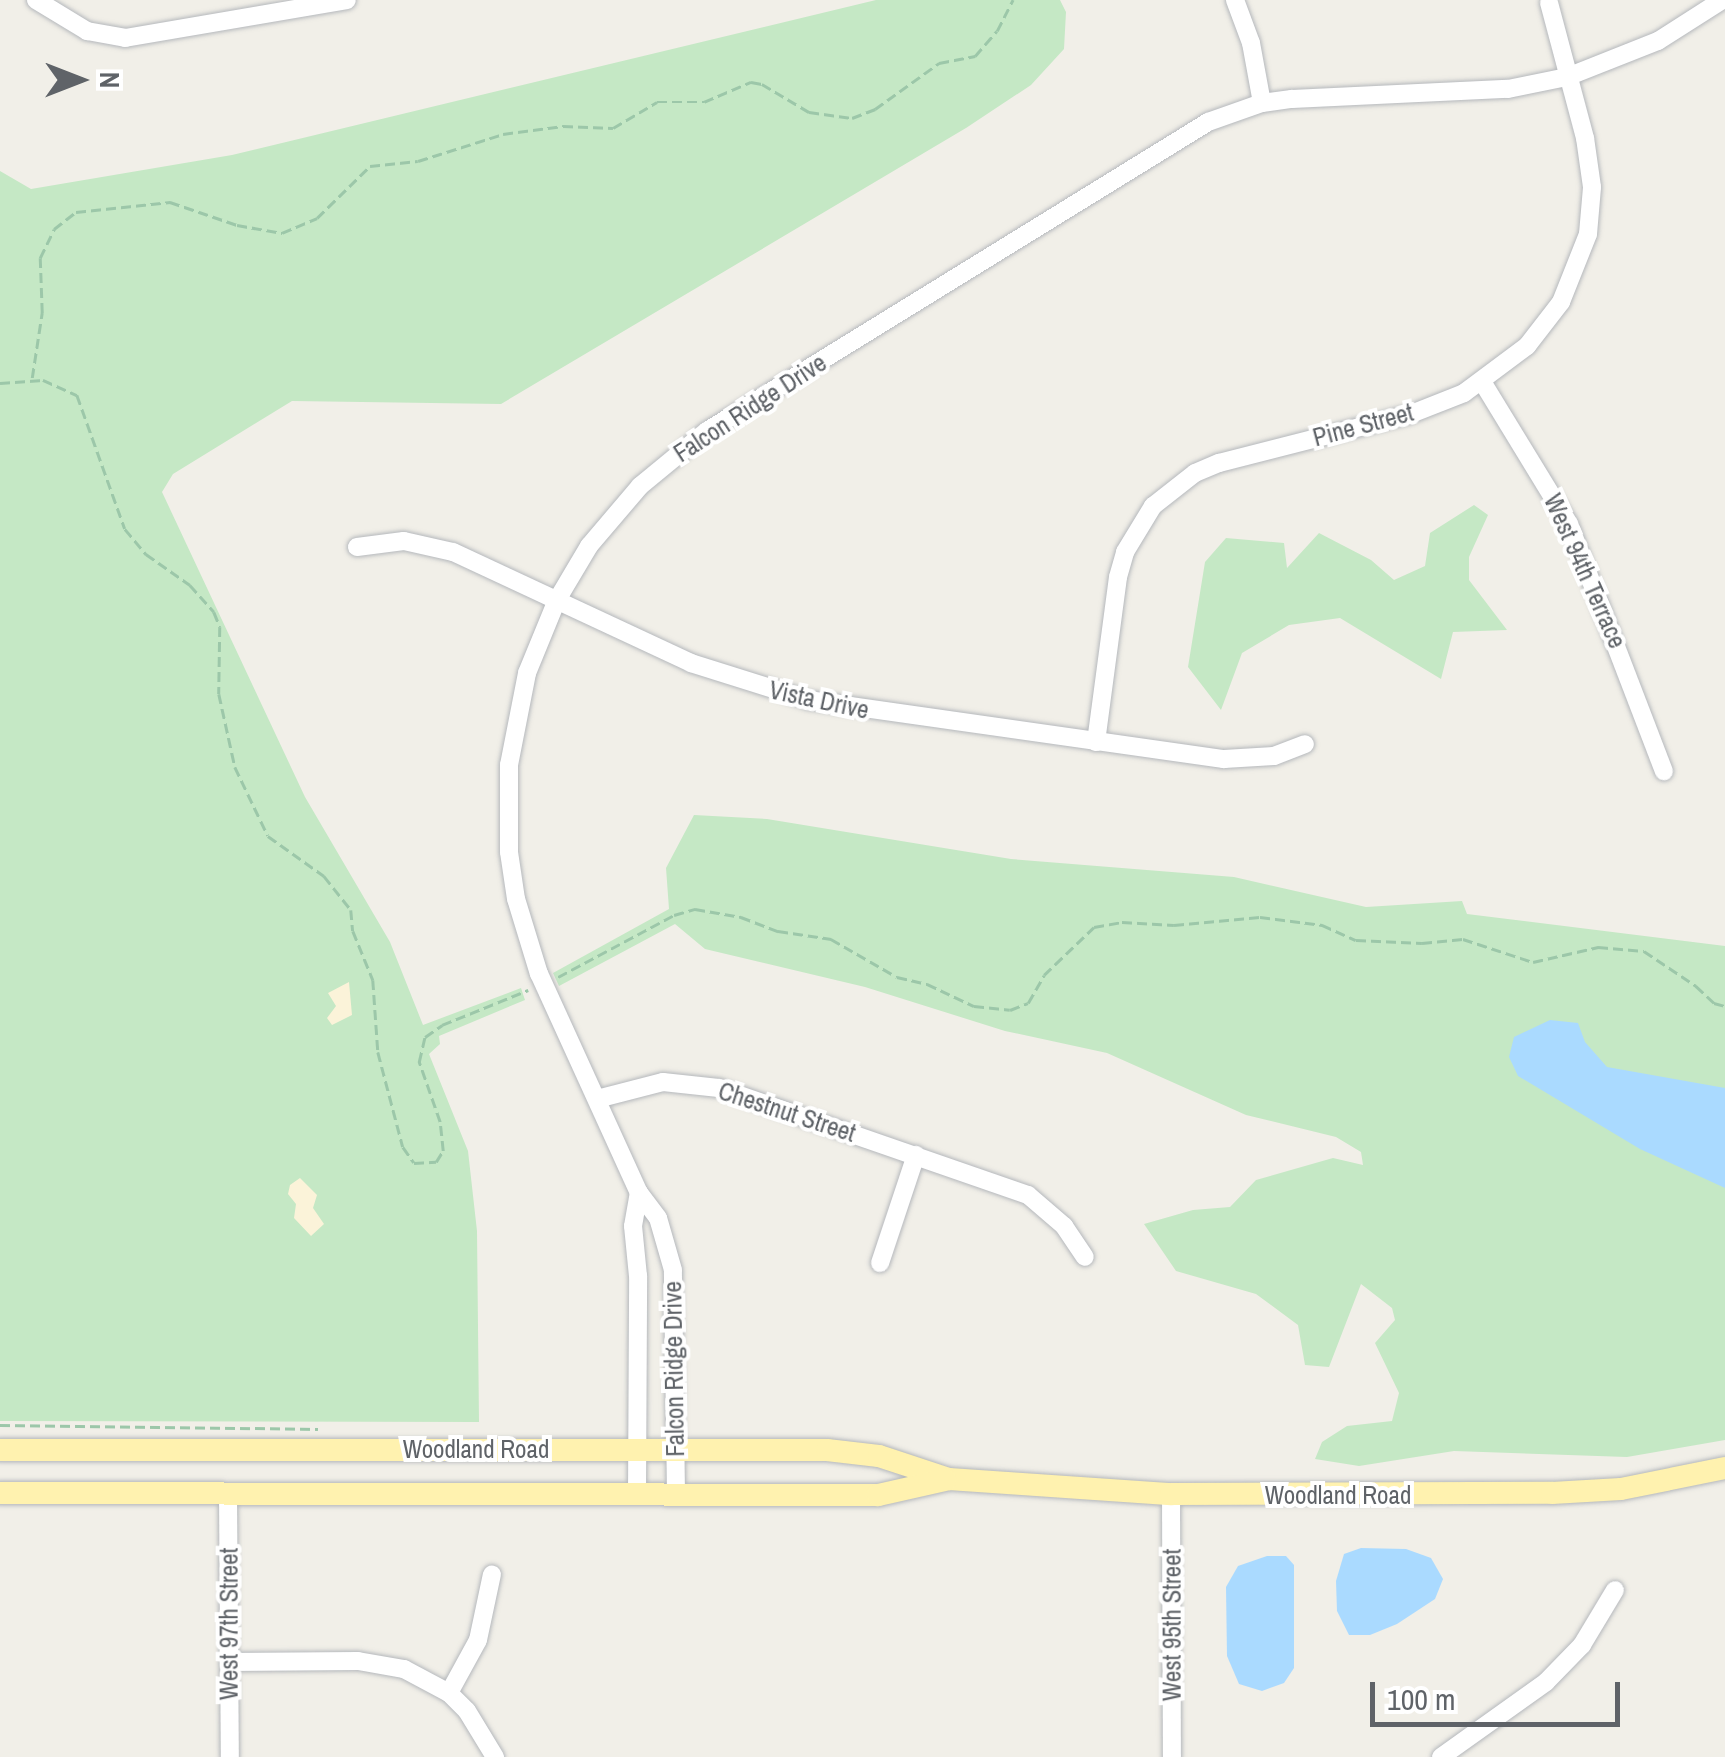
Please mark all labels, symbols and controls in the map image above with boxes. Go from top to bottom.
north arrow [30,30,130,130]
text: N [91,72,129,88]
street label: Falcon Ridge Drive [668,348,832,468]
street label: Pine Street [1310,397,1416,453]
street label: West 94th Terrace [1538,489,1632,653]
street label: Vista Drive [766,675,872,725]
street label: Chestnut Street [715,1076,859,1148]
street label: Falcon Ridge Drive [657,1281,691,1457]
street label: Woodland Road [403,1434,549,1464]
street label: Woodland Road [1265,1480,1411,1510]
street label: West 97th Street [214,1548,244,1700]
street label: West 95th Street [1157,1549,1187,1701]
scale bar [1375,1662,1625,1724]
text: 100 m [1387,1679,1455,1719]

